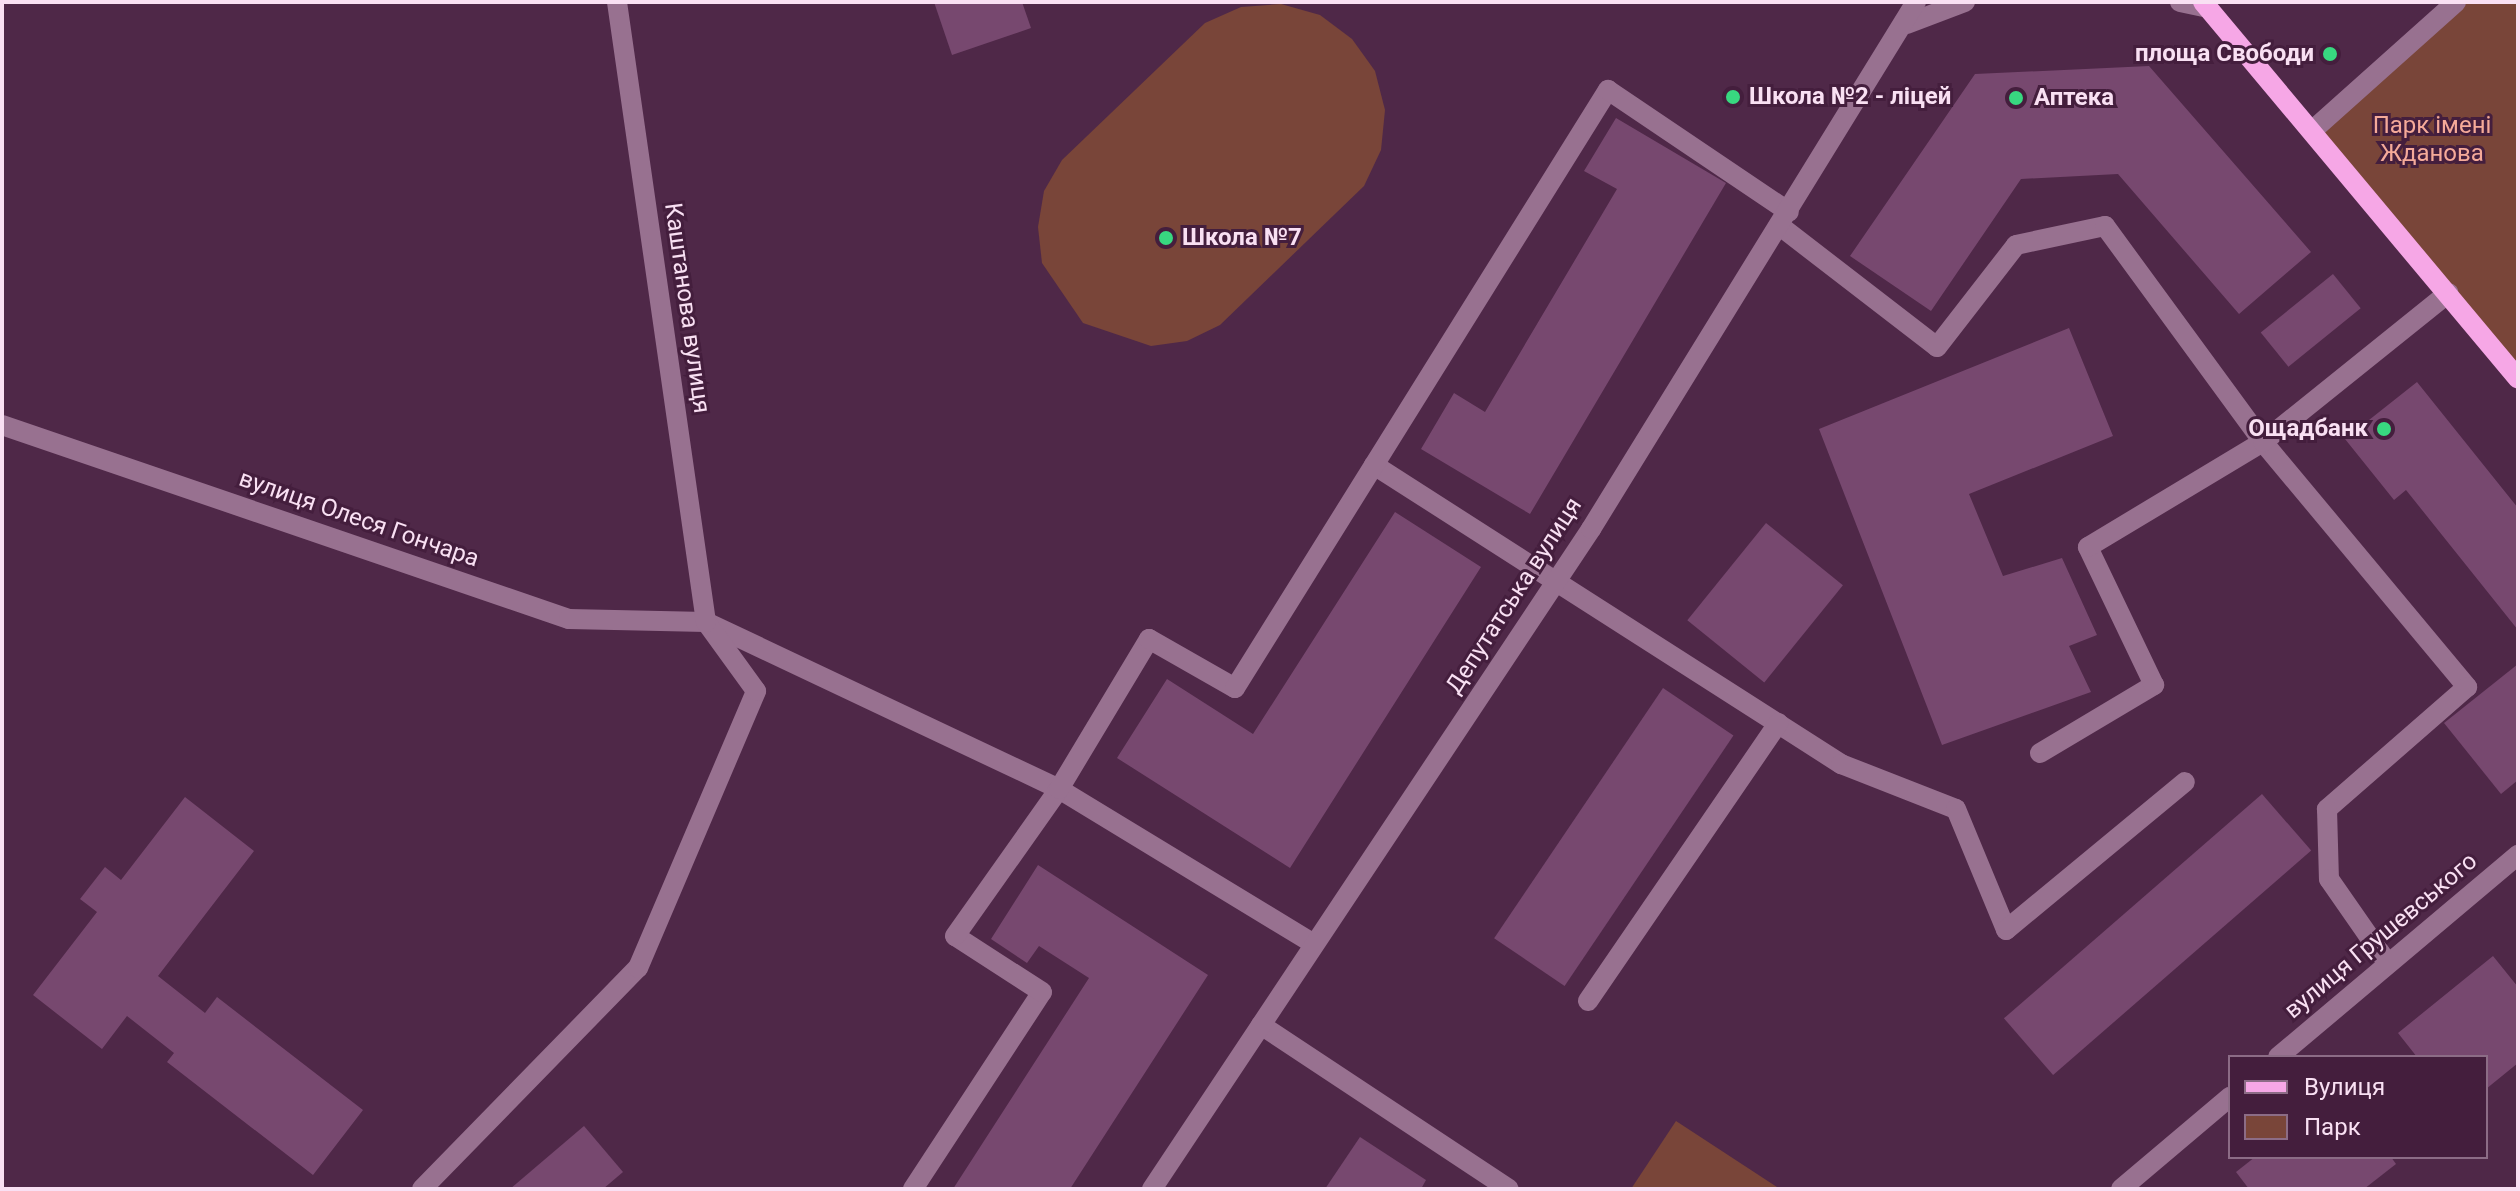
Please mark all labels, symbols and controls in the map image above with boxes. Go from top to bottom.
place label: площа Свободи [2135,40,2314,68]
marker: площа Свободи [2321,45,2339,63]
place label: Школа №2 - ліцей [1749,83,1951,111]
place label: Аптека [2034,84,2114,112]
marker: Аптека [2005,87,2027,109]
marker: Школа №2 - ліцей [1724,88,1742,106]
park label: Парк імені Жданова [2373,112,2491,168]
street label: Каштанова вулиця [658,201,716,415]
place label: Школа №7 [1182,224,1302,252]
marker: Школа №7 [1157,229,1175,247]
place label: Ощадбанк [2248,415,2368,443]
marker: Ощадбанк [2375,420,2393,438]
street label: вулиця Олеся Гончара [235,464,483,574]
street label: Депутатська вулиця [1440,492,1588,700]
street label: вулиця Грушевського [2279,847,2483,1025]
legend [2228,1055,2488,1159]
text: Вулиця [2304,1073,2385,1101]
text: Парк [2304,1113,2361,1141]

